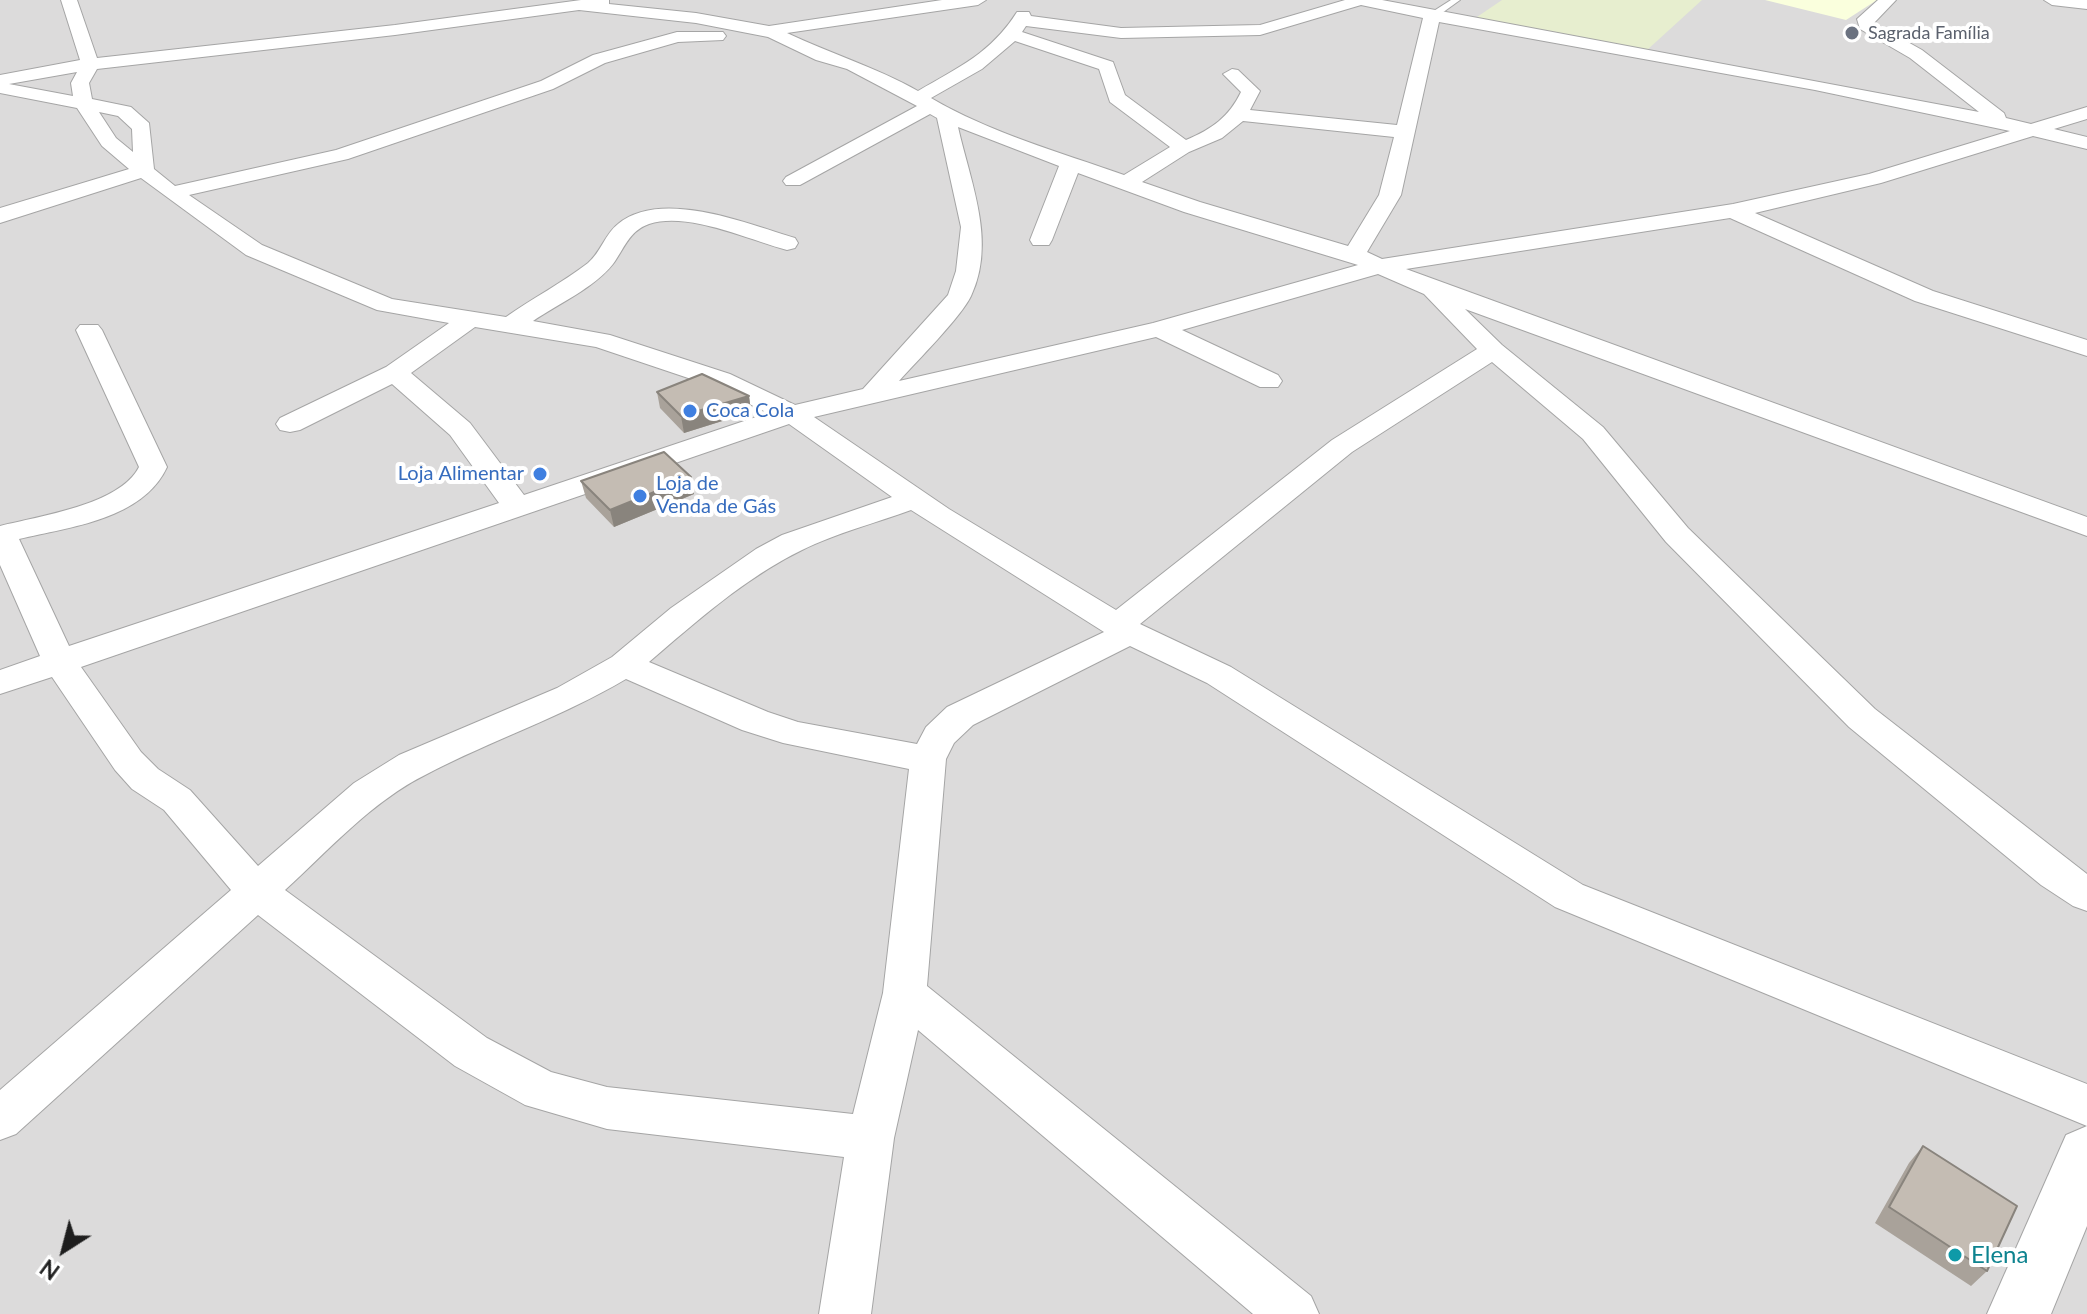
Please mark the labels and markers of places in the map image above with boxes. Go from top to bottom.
place label: Sagrada Família [1868,22,1990,44]
marker: Sagrada Família [1843,24,1861,42]
place label: Coca Cola [706,399,794,423]
marker: Coca Cola [681,402,699,420]
place label: Loja Alimentar [398,462,524,486]
marker: Loja Alimentar [531,465,549,483]
place label: Loja de Venda de Gás [656,472,776,519]
marker: Loja de Venda de Gás [631,487,649,505]
place label: Elena [1971,1241,2028,1269]
marker: Elena [1946,1246,1964,1264]

